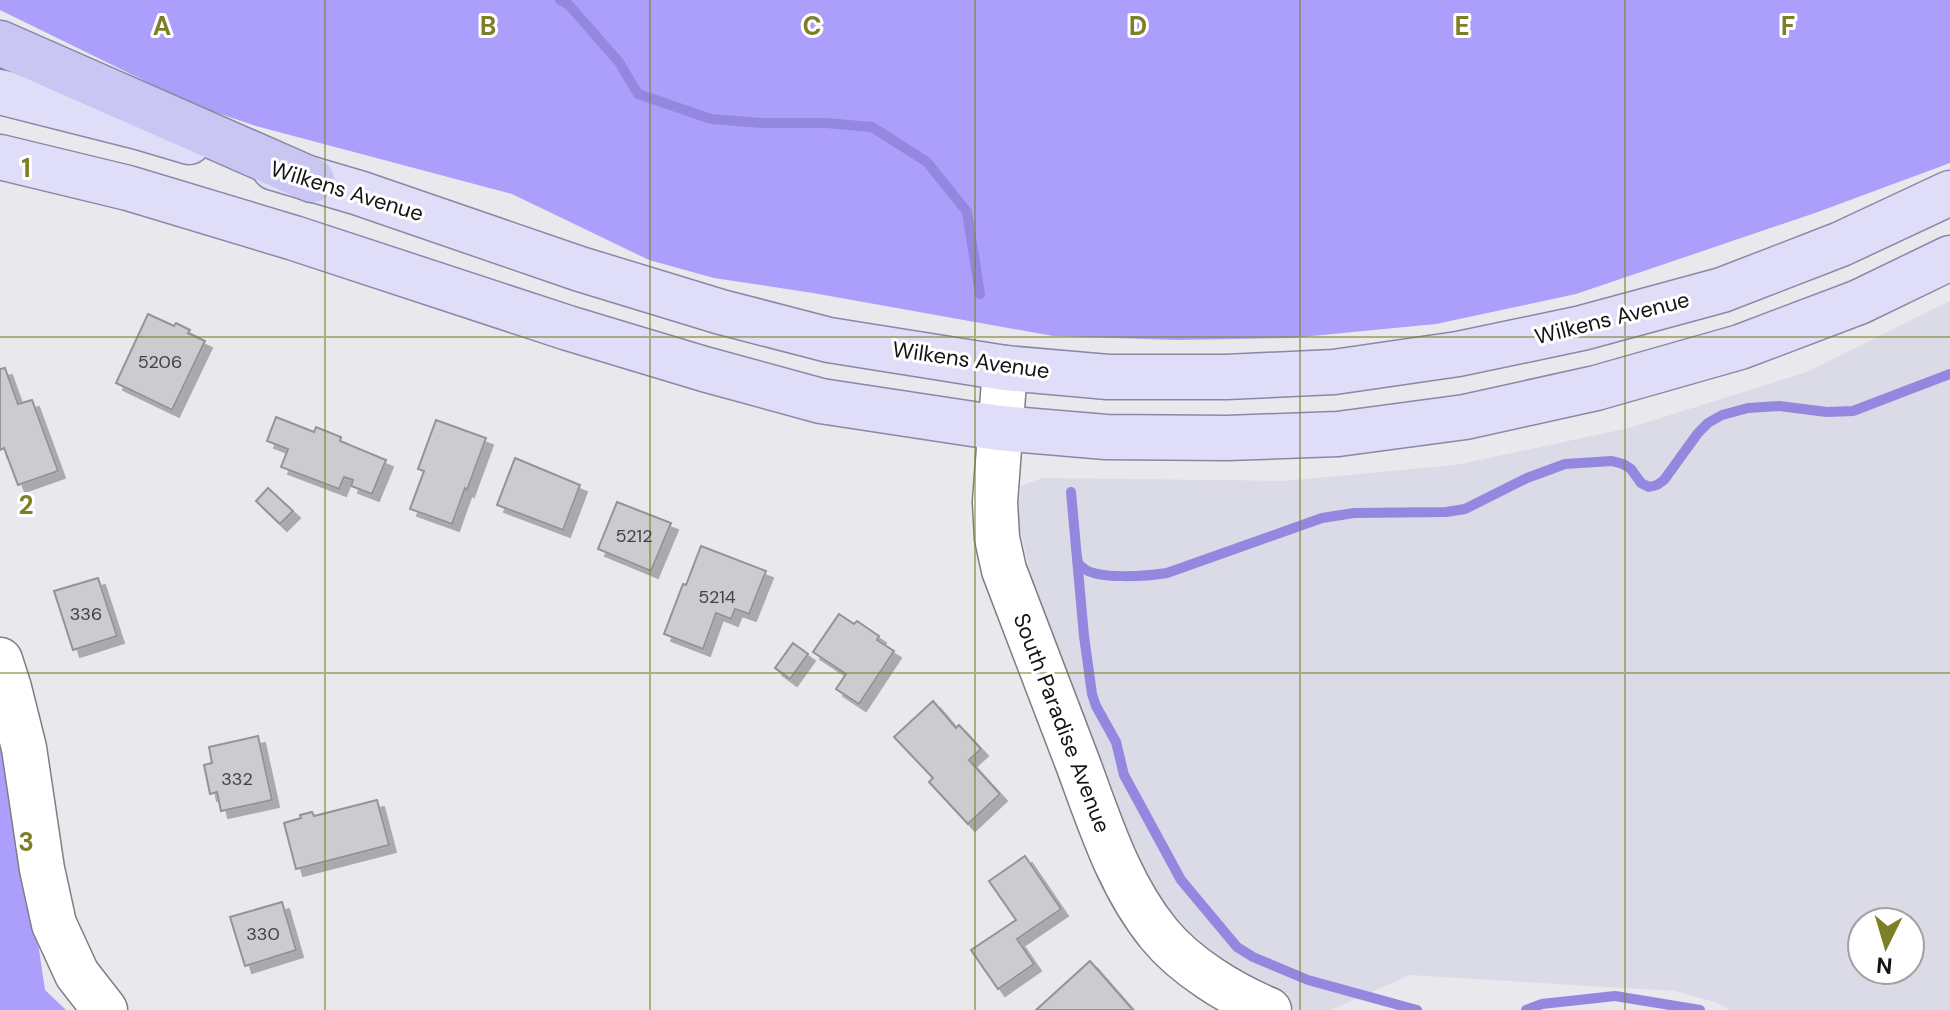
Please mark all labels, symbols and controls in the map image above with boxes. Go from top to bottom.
text: A [153,9,171,43]
text: B [480,9,496,43]
text: C [802,9,822,43]
text: D [1129,9,1147,43]
text: E [1454,9,1470,43]
text: F [1781,9,1795,43]
text: 1 [21,151,31,185]
street label: Wilkens Avenue [267,154,427,228]
street label: Wilkens Avenue [1532,285,1692,351]
street label: Wilkens Avenue [890,335,1052,385]
house number: 5206 [138,350,182,374]
text: 2 [18,488,34,522]
house number: 5212 [615,524,653,548]
house number: 5214 [698,585,736,609]
house number: 336 [70,602,102,626]
street label: South Paradise Avenue [1007,609,1117,837]
house number: 332 [221,767,253,791]
text: 3 [18,825,34,859]
north arrow [1846,906,1926,986]
house number: 330 [246,922,280,946]
text: N [1875,950,1894,981]

